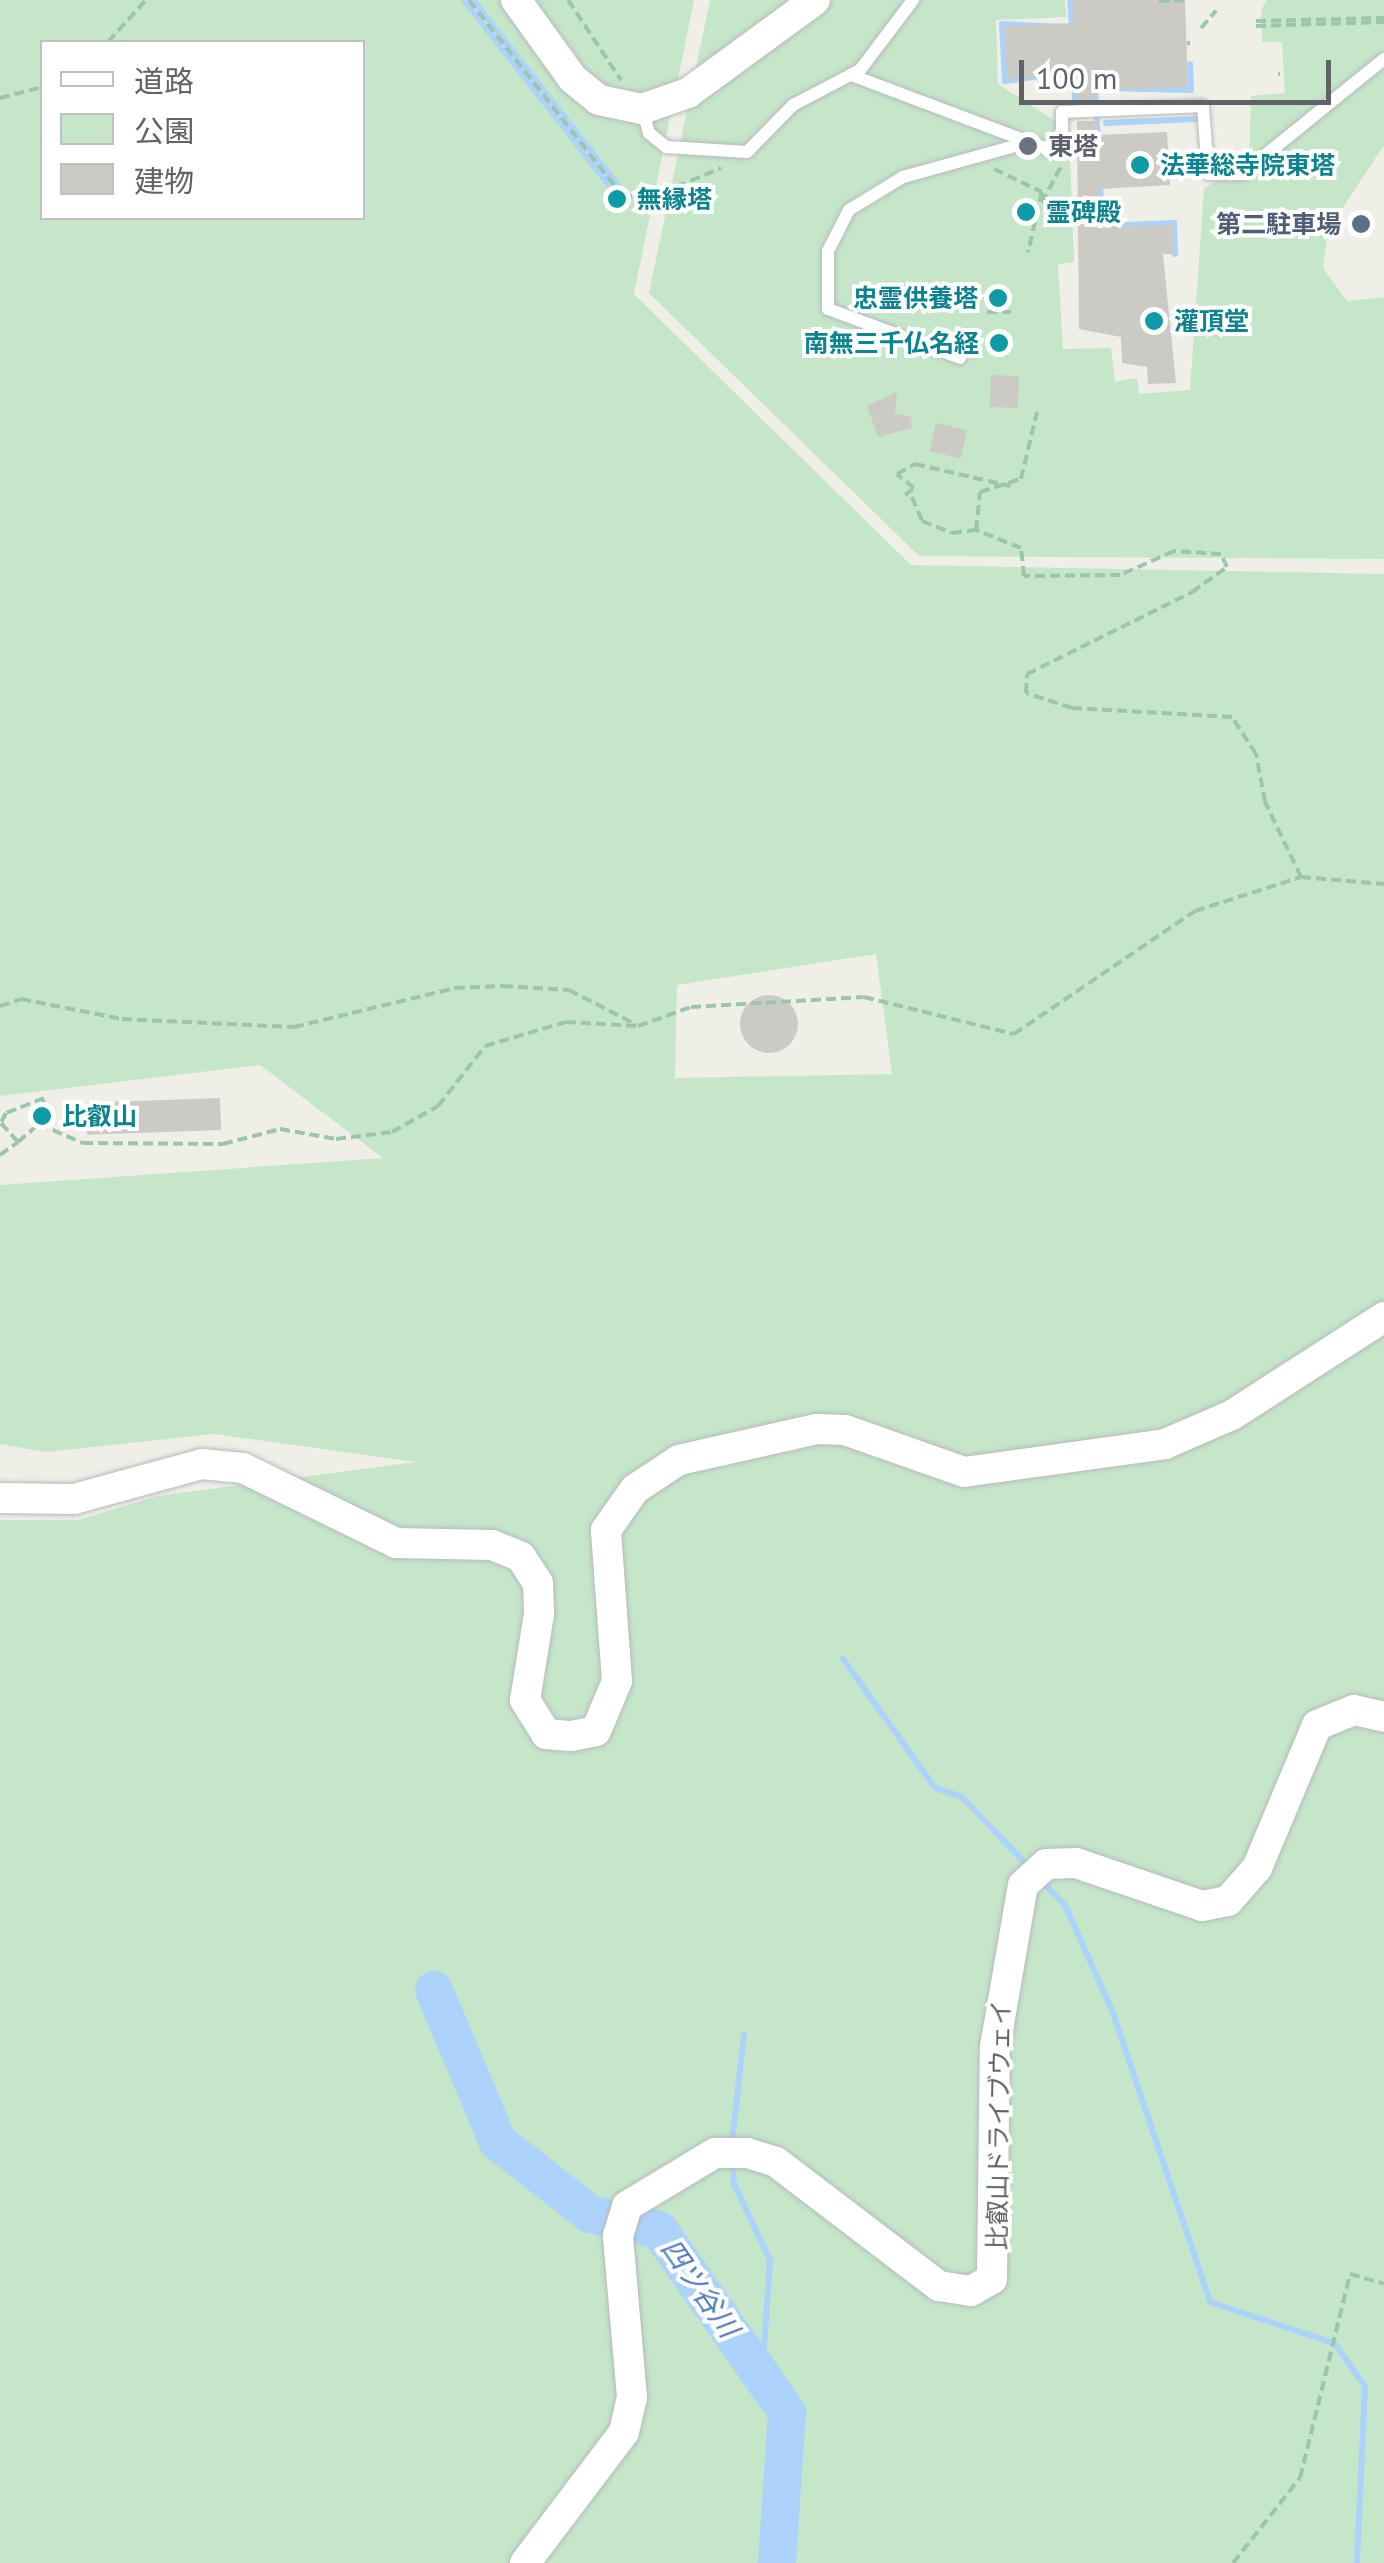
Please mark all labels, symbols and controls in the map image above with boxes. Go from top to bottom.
legend [40,40,365,220]
scale bar [1024,40,1336,102]
text: 100 m [1036,58,1117,97]
text: 道路 [134,61,194,100]
text: 公園 [134,111,194,150]
place label: 東塔 [1048,131,1098,161]
marker: 東塔 [1017,135,1039,157]
place label: 法華総寺院東塔 [1160,150,1335,180]
marker: 法華総寺院東塔 [1129,154,1151,176]
text: 建物 [134,161,194,200]
place label: 無縁塔 [637,184,712,214]
marker: 無縁塔 [606,188,628,210]
place label: 霊碑殿 [1046,197,1121,227]
marker: 霊碑殿 [1015,201,1037,223]
place label: 第二駐車場 [1216,209,1341,239]
marker: 第二駐車場 [1350,213,1372,235]
place label: 忠霊供養塔 [853,283,978,313]
marker: 忠霊供養塔 [987,287,1009,309]
place label: 灌頂堂 [1174,306,1249,336]
marker: 灌頂堂 [1143,310,1165,332]
place label: 南無三千仏名経 [804,328,979,358]
marker: 南無三千仏名経 [988,332,1010,354]
place label: 比叡山 [62,1101,137,1131]
marker: 比叡山 [31,1105,53,1127]
street label: 比叡山ドライブウェイ [982,2000,1016,2250]
water label: 四ツ谷川 [654,2232,746,2344]

